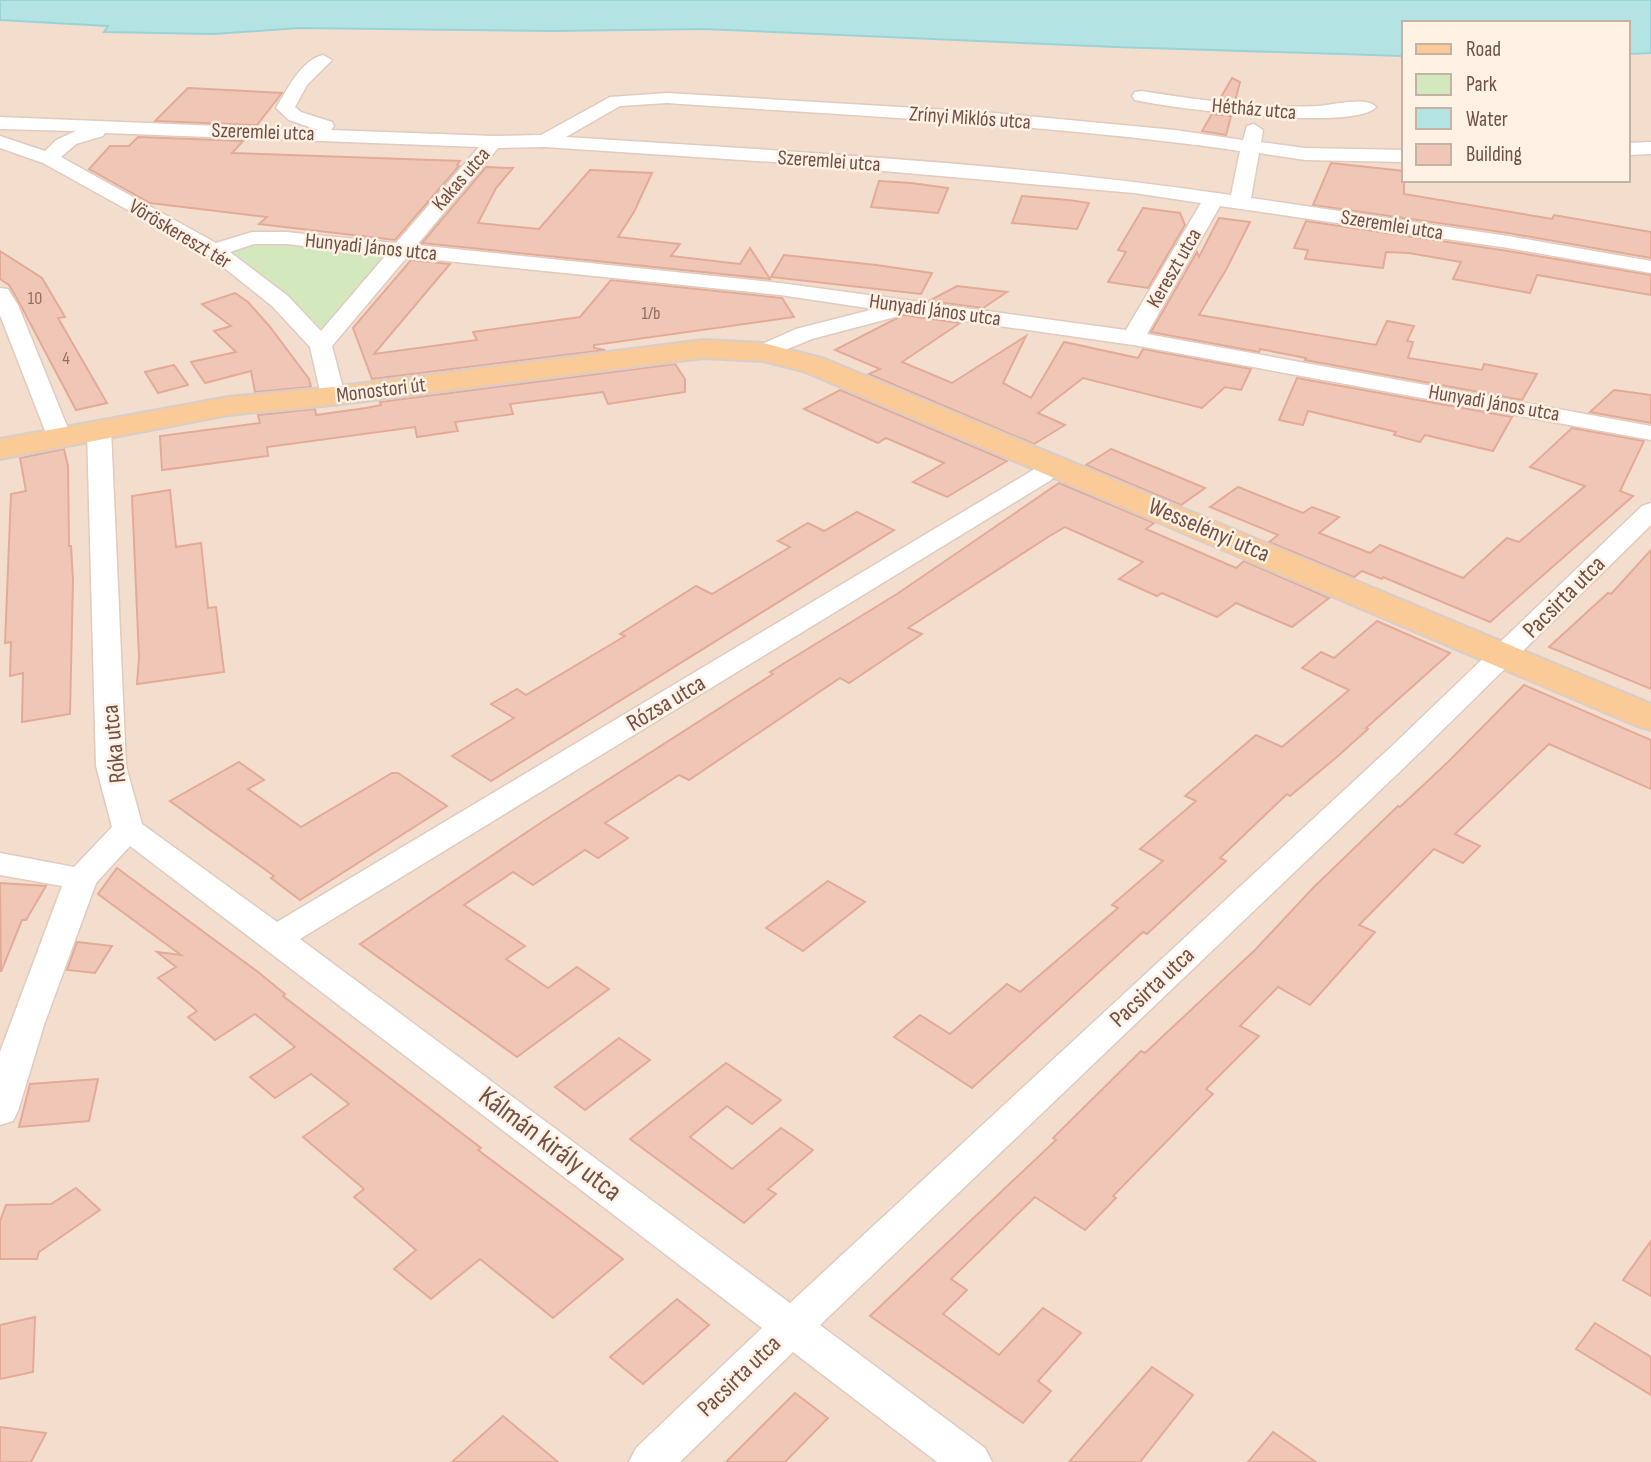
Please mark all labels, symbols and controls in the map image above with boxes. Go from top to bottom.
legend [1402,21,1630,182]
text: Road [1466,37,1501,62]
text: Park [1466,72,1497,97]
street label: Hétház utca [1211,93,1297,125]
street label: Zrínyi Miklós utca [908,101,1032,135]
text: Water [1466,107,1508,132]
street label: Szeremlei utca [211,118,315,146]
street label: Kakas utca [427,142,495,216]
text: Building [1466,142,1522,167]
street label: Szeremlei utca [777,145,881,177]
street label: Vöröskereszt tér [124,194,236,274]
street label: Szeremlei utca [1339,205,1445,245]
street label: Kereszt utca [1141,224,1207,312]
street label: Hunyadi János utca [304,228,438,266]
house number: 10 [28,288,42,309]
street label: Hunyadi János utca [868,288,1002,332]
house number: 1/b [641,303,661,324]
house number: 4 [62,348,70,369]
street label: Monostori út [335,372,427,408]
street label: Hunyadi János utca [1427,379,1561,427]
street label: Wesselényi utca [1144,491,1274,569]
street label: Pacsirta utca [1517,550,1611,644]
street label: Rózsa utca [621,668,711,738]
street label: Róka utca [95,703,133,785]
street label: Pacsirta utca [1104,941,1200,1033]
street label: Kálmán király utca [472,1080,628,1208]
street label: Pacsirta utca [691,1329,787,1423]

